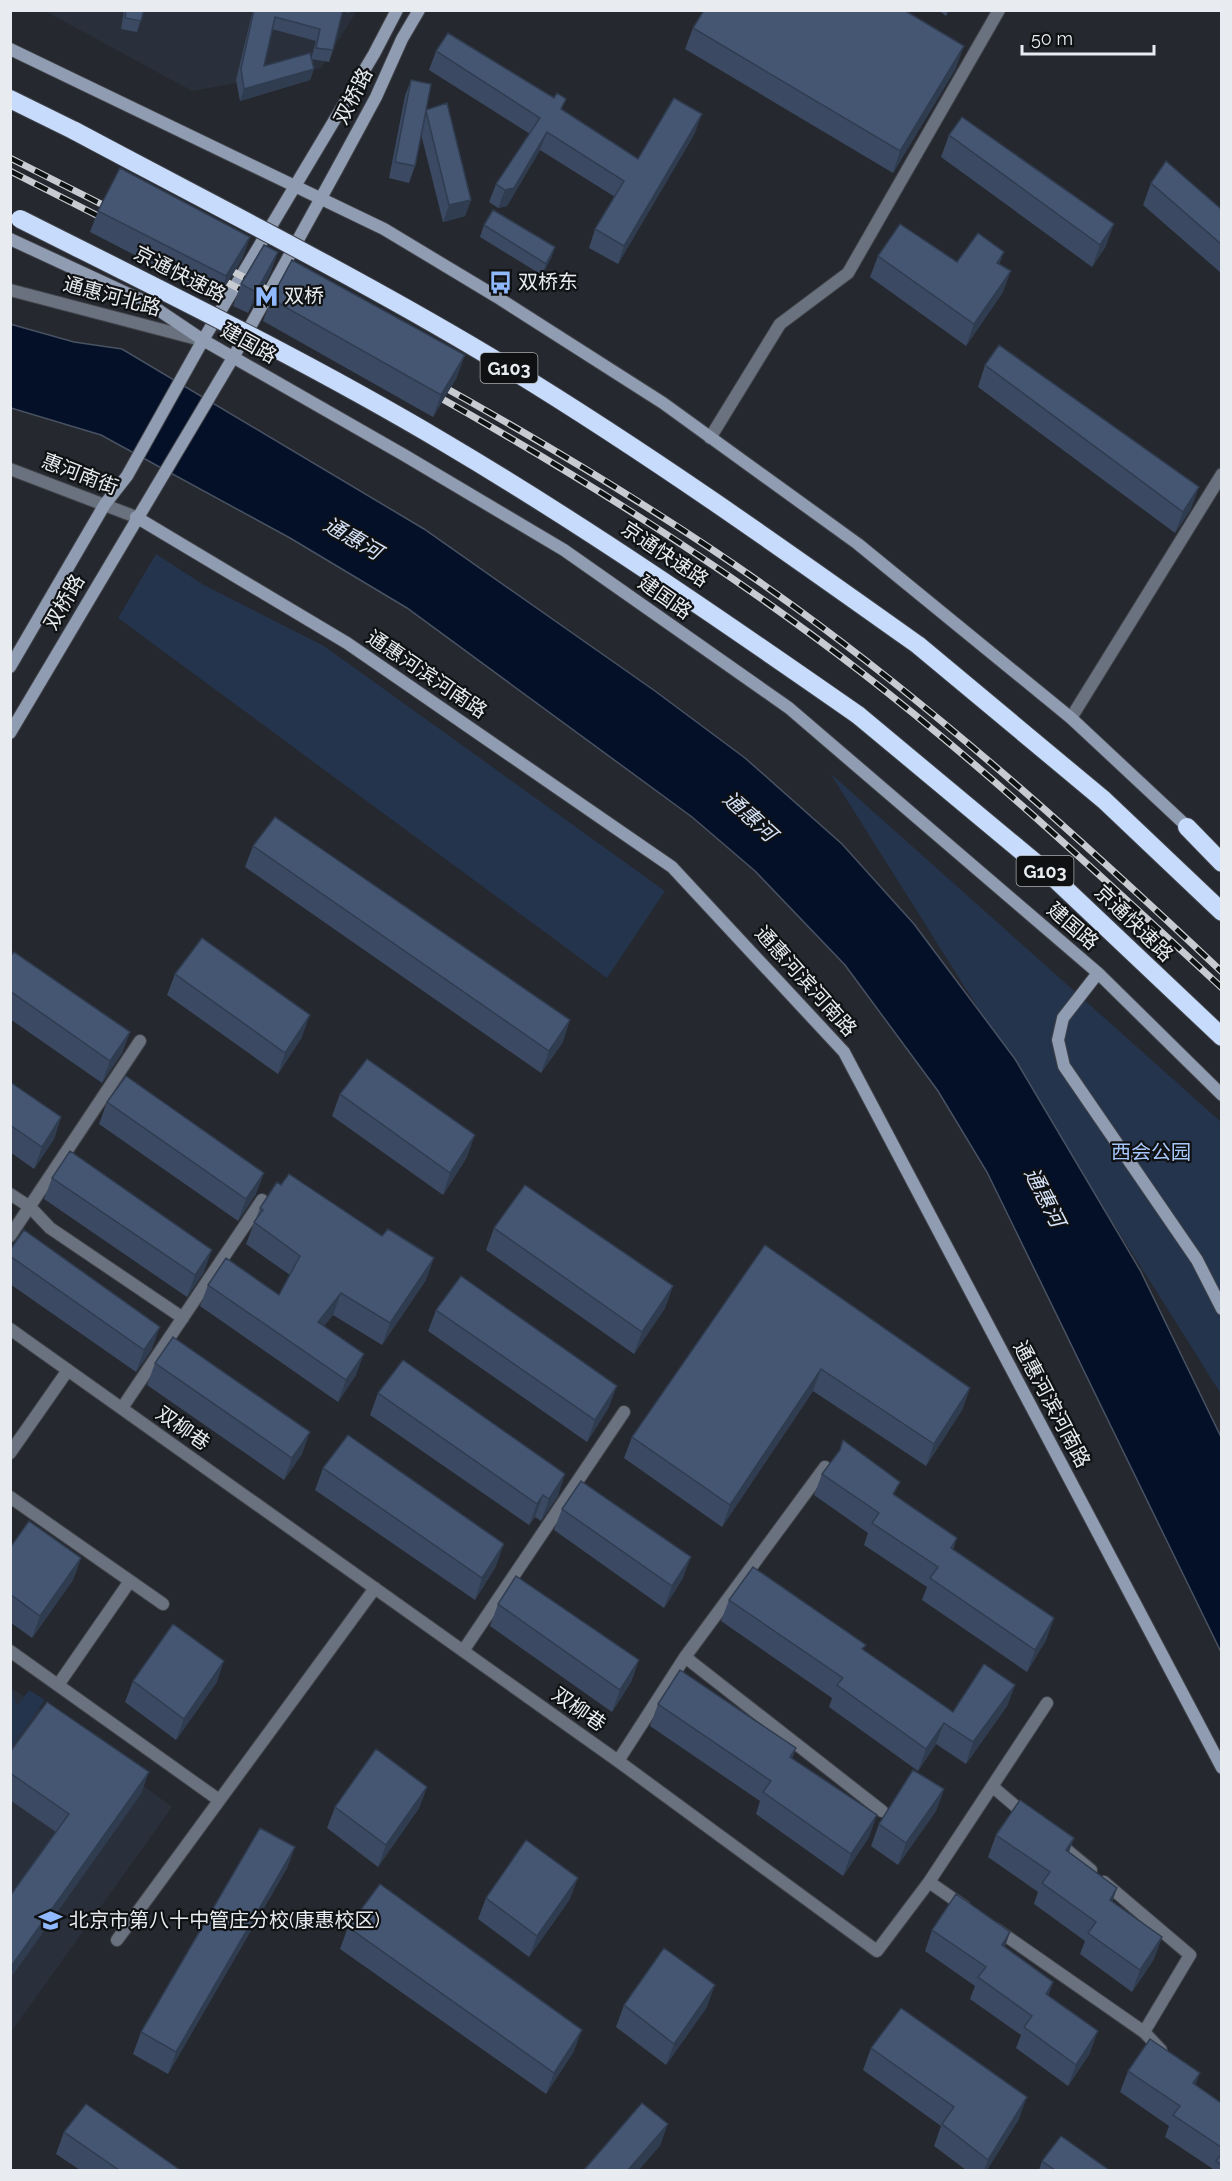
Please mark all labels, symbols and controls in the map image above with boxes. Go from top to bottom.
scale bar [1022,18,1154,56]
text: 50 m [1031,28,1073,49]
street label: 双桥路 [329,64,377,128]
street label: 京通快速路 [130,241,230,307]
bus stop icon: 双桥东 [487,269,513,295]
place label: 双桥东 [518,270,578,294]
street label: 通惠河北路 [61,271,163,321]
metro station icon: 双桥 [253,283,279,309]
place label: 双桥 [284,284,324,308]
street label: 建国路 [217,318,281,368]
road number: G103 [480,353,538,383]
street label: 惠河南街 [38,448,122,500]
water label: 通惠河 [319,511,390,567]
street label: 京通快速路 [617,516,713,592]
street label: 双桥路 [39,570,89,634]
street label: 建国路 [634,570,696,624]
street label: 通惠河滨河南路 [362,625,492,723]
water label: 通惠河 [718,786,785,849]
road number: G103 [1016,856,1074,886]
street label: 京通快速路 [1090,880,1178,966]
street label: 建国路 [1042,897,1104,955]
street label: 通惠河滨河南路 [750,921,862,1041]
park label: 西会公园 [1111,1140,1191,1164]
water label: 通惠河 [1020,1163,1072,1234]
street label: 通惠河滨河南路 [1009,1337,1095,1471]
street label: 双柳巷 [152,1401,214,1455]
street label: 双柳巷 [548,1682,610,1736]
school or university icon: 北京市第八十中管庄分校(康惠校区) [38,1907,64,1933]
place label: 北京市第八十中管庄分校(康惠校区) [69,1908,380,1932]

